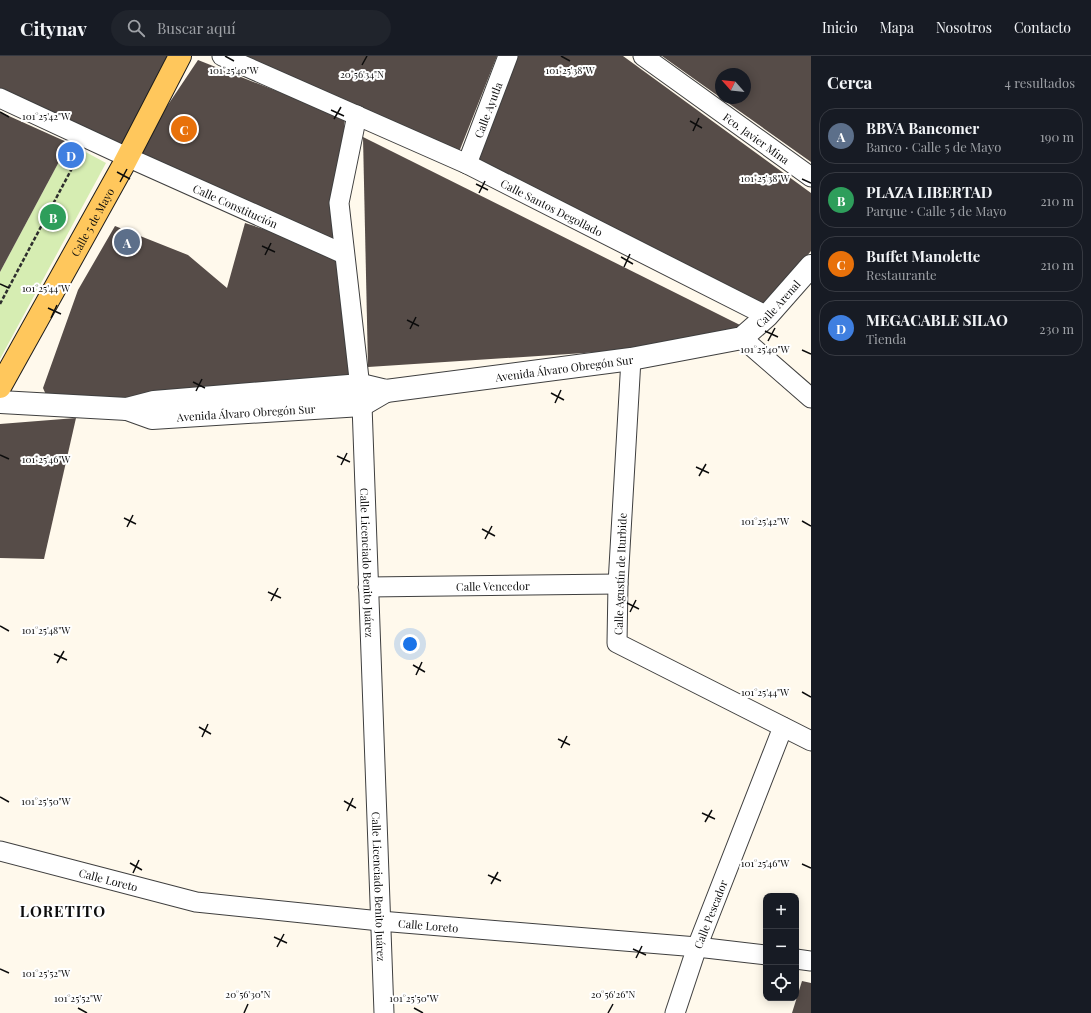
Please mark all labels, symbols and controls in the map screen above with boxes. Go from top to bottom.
search box [111,10,391,46]
text: Citynav [20,15,87,41]
icon: search [125,17,147,39]
text: Buscar aquí [157,18,236,38]
text: Inicio [822,18,858,37]
text: Mapa [880,18,914,37]
text: Nosotros [936,18,992,37]
text: Contacto [1014,18,1071,37]
text: 101°25'40"W [209,63,260,77]
text: 101°25'38"W [546,63,595,77]
text: 20°56'34"N [340,67,384,81]
north arrow [715,68,751,104]
text: Cerca [827,71,872,93]
text: 4 resultados [1005,74,1075,91]
street label: Calle Ayutla [470,79,505,140]
text: 101°25'42"W [22,109,71,123]
street label: Fco. Javier Mina [720,109,793,167]
pin: C [171,114,197,144]
text: BBVA Bancomer [866,118,979,138]
text: A [837,128,845,145]
text: 190 m [1040,128,1074,145]
text: Banco · Calle 5 de Mayo [866,138,1001,155]
pin: D [58,140,84,170]
text: 101°25'38"W [741,171,790,185]
street label: Calle Santos Degollado [498,175,606,239]
street label: Calle Constitución [191,180,281,231]
text: PLAZA LIBERTAD [866,182,992,202]
street label: Calle 5 de Mayo [67,185,117,259]
text: B [837,192,845,209]
text: 210 m [1040,192,1074,209]
pin: B [40,202,66,232]
text: Parque · Calle 5 de Mayo [866,202,1006,219]
pin: A [114,227,140,257]
text: Buffet Manolette [866,246,980,266]
text: C [836,256,846,273]
text: 210 m [1040,256,1074,273]
text: Restaurante [866,266,937,283]
street label: Calle Arenal [752,276,803,331]
text: 101°25'44"W [22,281,71,295]
text: MEGACABLE SILAO [866,310,1008,330]
text: D [836,320,846,337]
text: 230 m [1039,320,1074,337]
text: Tienda [866,330,906,347]
text: 101°25'40"W [740,342,791,356]
street label: Avenida Álvaro Obregón Sur [493,351,634,384]
street label: Avenida Álvaro Obregón Sur [175,400,316,424]
text: 101°25'46"W [22,452,71,466]
street label: Calle Licenciado Benito Juárez [358,488,378,638]
street label: Calle Agustín de Iturbide [610,512,630,635]
text: 101°25'42"W [741,514,790,528]
street label: Calle Vencedor [456,578,530,593]
text: 101°25'48"W [22,623,71,637]
your location [400,634,420,654]
text: 101°25'44"W [741,685,790,699]
text: 101°25'50"W [21,794,72,808]
street label: Calle Licenciado Benito Juárez [369,811,390,962]
text: 101°25'46"W [741,856,790,870]
street label: Calle Loreto [77,864,139,894]
street label: Calle Pescador [690,877,730,951]
map controls [763,893,799,1001]
button: + [763,893,799,929]
district label: LORETITO [20,901,106,921]
street label: Calle Loreto [398,915,459,935]
button: − [763,929,799,965]
button: locate [763,965,799,1001]
text: 101°25'52"W [22,966,71,980]
text: 20°56'30"N [225,987,271,1001]
text: 20°56'26"N [591,987,635,1001]
text: 101°25'52"W [54,991,103,1005]
text: 101°25'50"W [389,991,440,1005]

